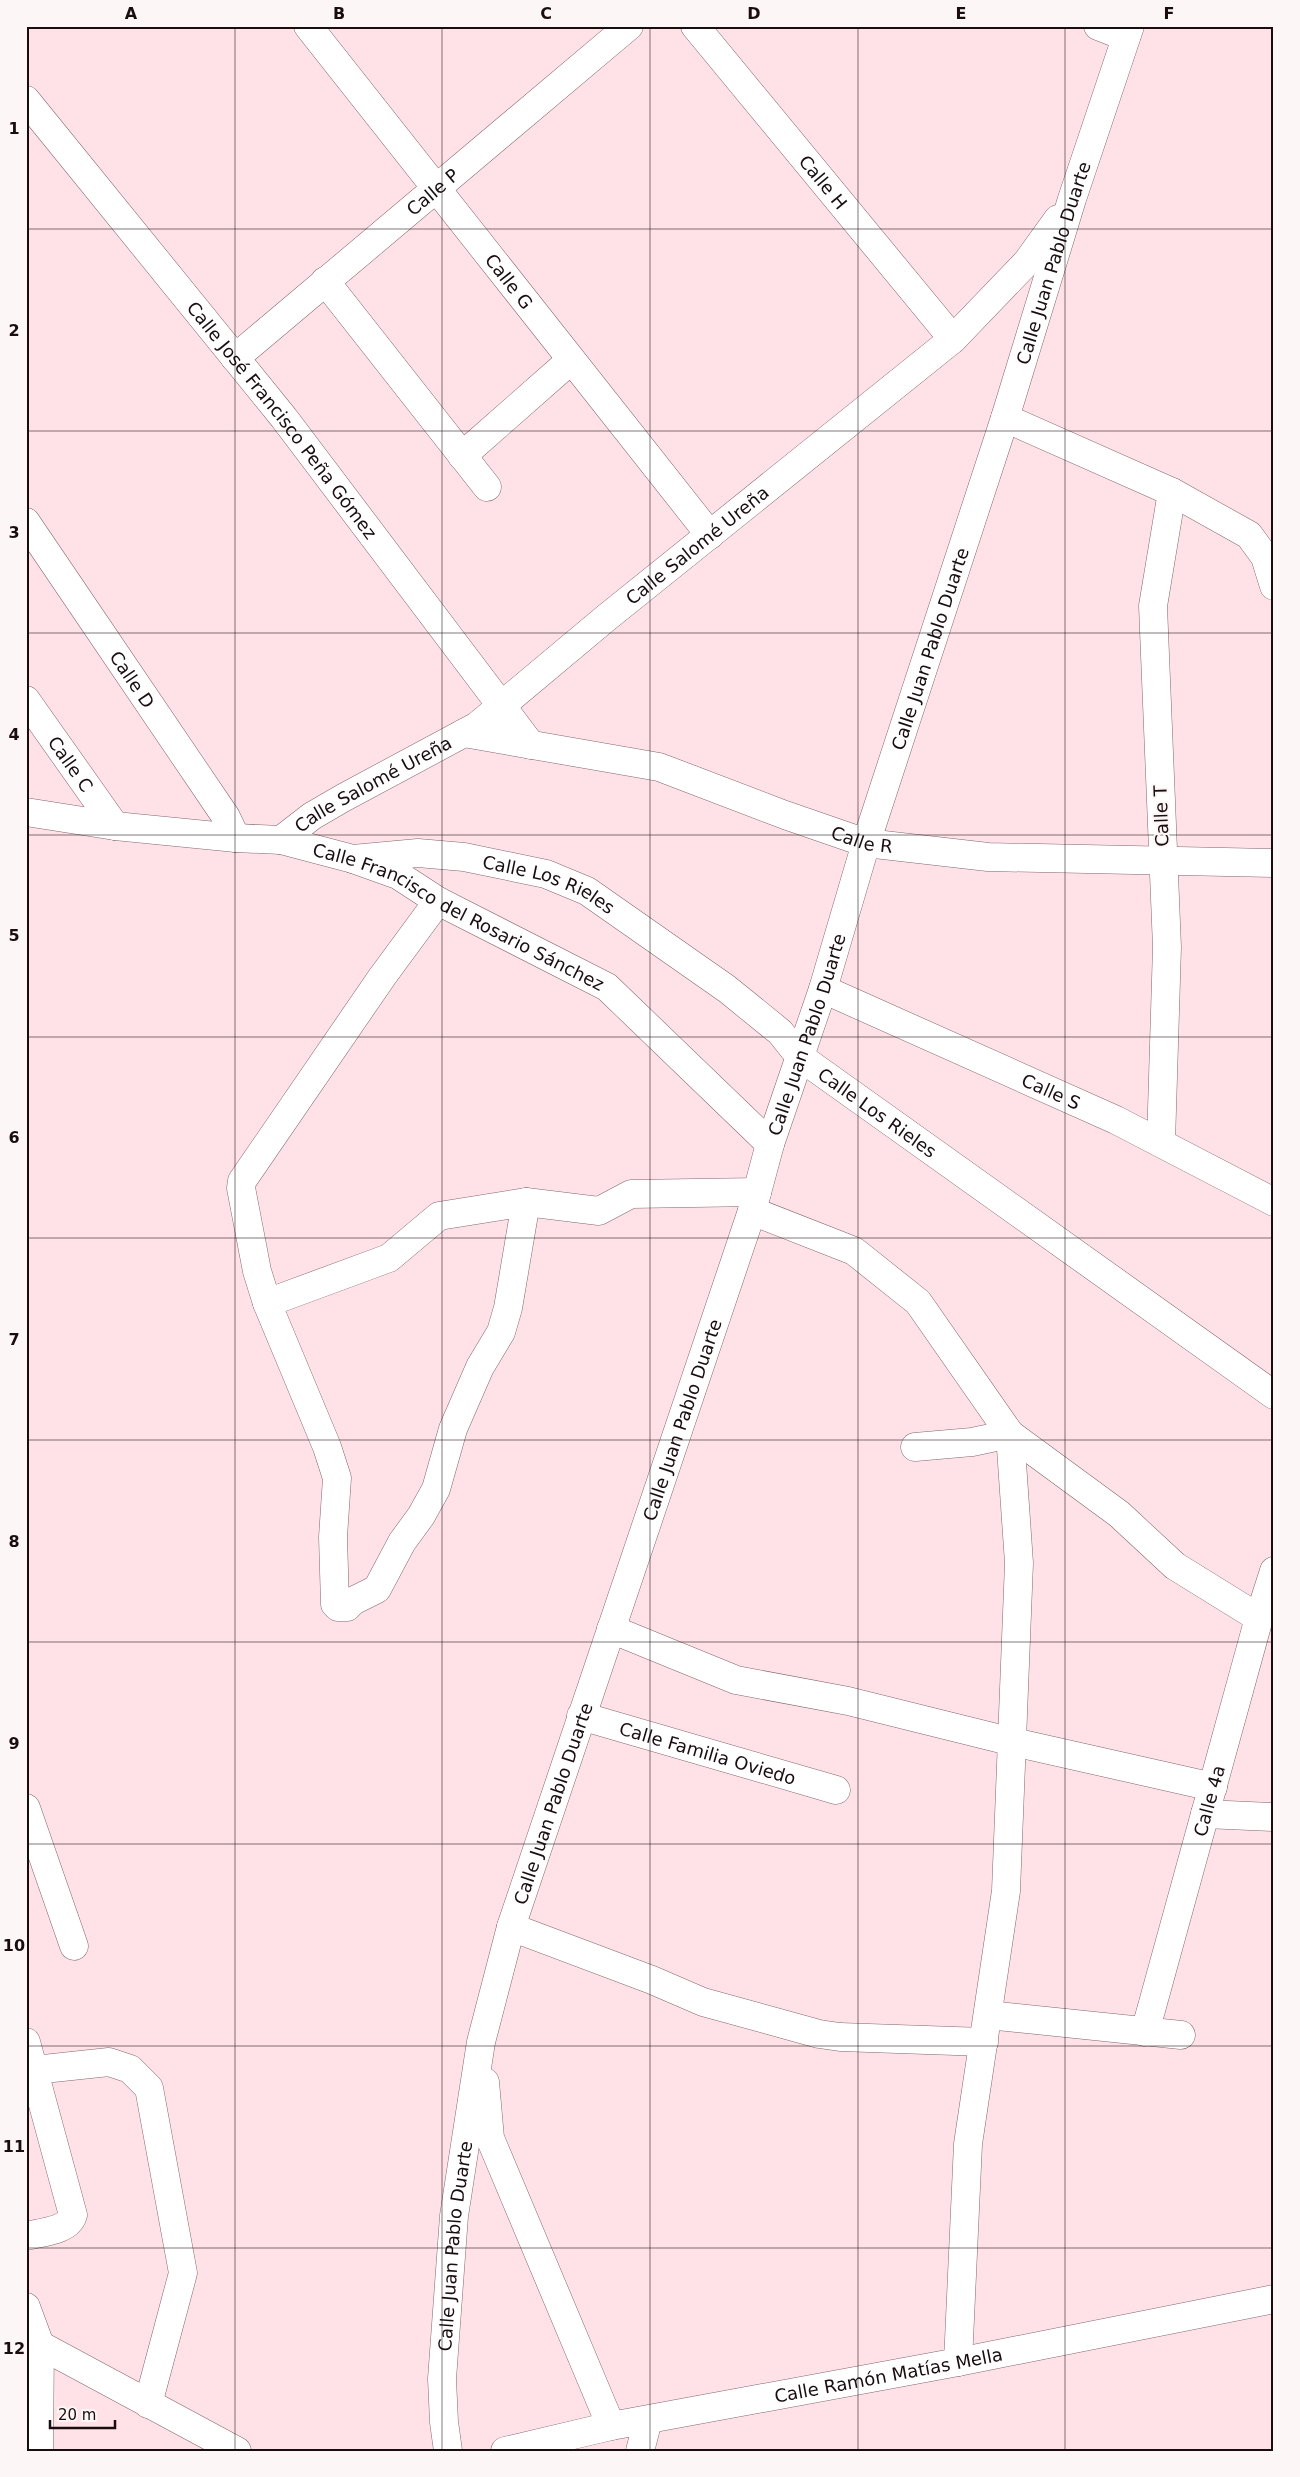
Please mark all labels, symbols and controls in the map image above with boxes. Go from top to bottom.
text: A [125,4,138,23]
text: B [333,4,345,23]
text: C [540,4,552,23]
text: D [747,4,761,23]
text: E [956,4,966,23]
text: F [1164,4,1174,23]
text: 1 [8,119,20,138]
street label: Calle H [795,151,852,213]
street label: Calle Juan Pablo Duarte [1011,159,1094,367]
street label: Calle P [402,164,463,220]
street label: Calle G [481,249,538,313]
street label: Calle José Francisco Peña Gómez [183,297,382,543]
text: 2 [8,321,20,340]
street label: Calle Salomé Ureña [621,481,772,609]
text: 3 [8,523,20,542]
street label: Calle Juan Pablo Duarte [887,545,972,752]
street label: Calle D [106,647,159,712]
text: 4 [8,725,20,744]
street label: Calle Salomé Ureña [290,731,455,836]
street label: Calle C [44,732,98,796]
street label: Calle T [1149,784,1173,847]
street label: Calle R [829,821,894,857]
street label: Calle Francisco del Rosario Sánchez [311,838,608,994]
street label: Calle Los Rieles [481,851,619,918]
text: 5 [8,926,20,945]
street label: Calle Juan Pablo Duarte [763,931,849,1138]
street label: Calle Los Rieles [814,1063,941,1162]
street label: Calle S [1019,1069,1084,1113]
text: 6 [8,1128,20,1147]
street label: Calle Juan Pablo Duarte [638,1316,725,1523]
text: 7 [8,1330,20,1349]
text: 8 [8,1532,20,1551]
street label: Calle Juan Pablo Duarte [509,1700,596,1907]
street label: Calle Familia Oviedo [617,1717,799,1788]
text: 9 [8,1734,20,1753]
street label: Calle 4a [1189,1763,1229,1839]
text: 10 [3,1936,25,1955]
text: 11 [3,2137,25,2156]
street label: Calle Juan Pablo Duarte [434,2139,476,2352]
text: 12 [3,2339,25,2358]
street label: Calle Ramón Matías Mella [773,2343,1004,2406]
scale bar [50,2397,115,2429]
text: 20 m [58,2406,96,2424]

